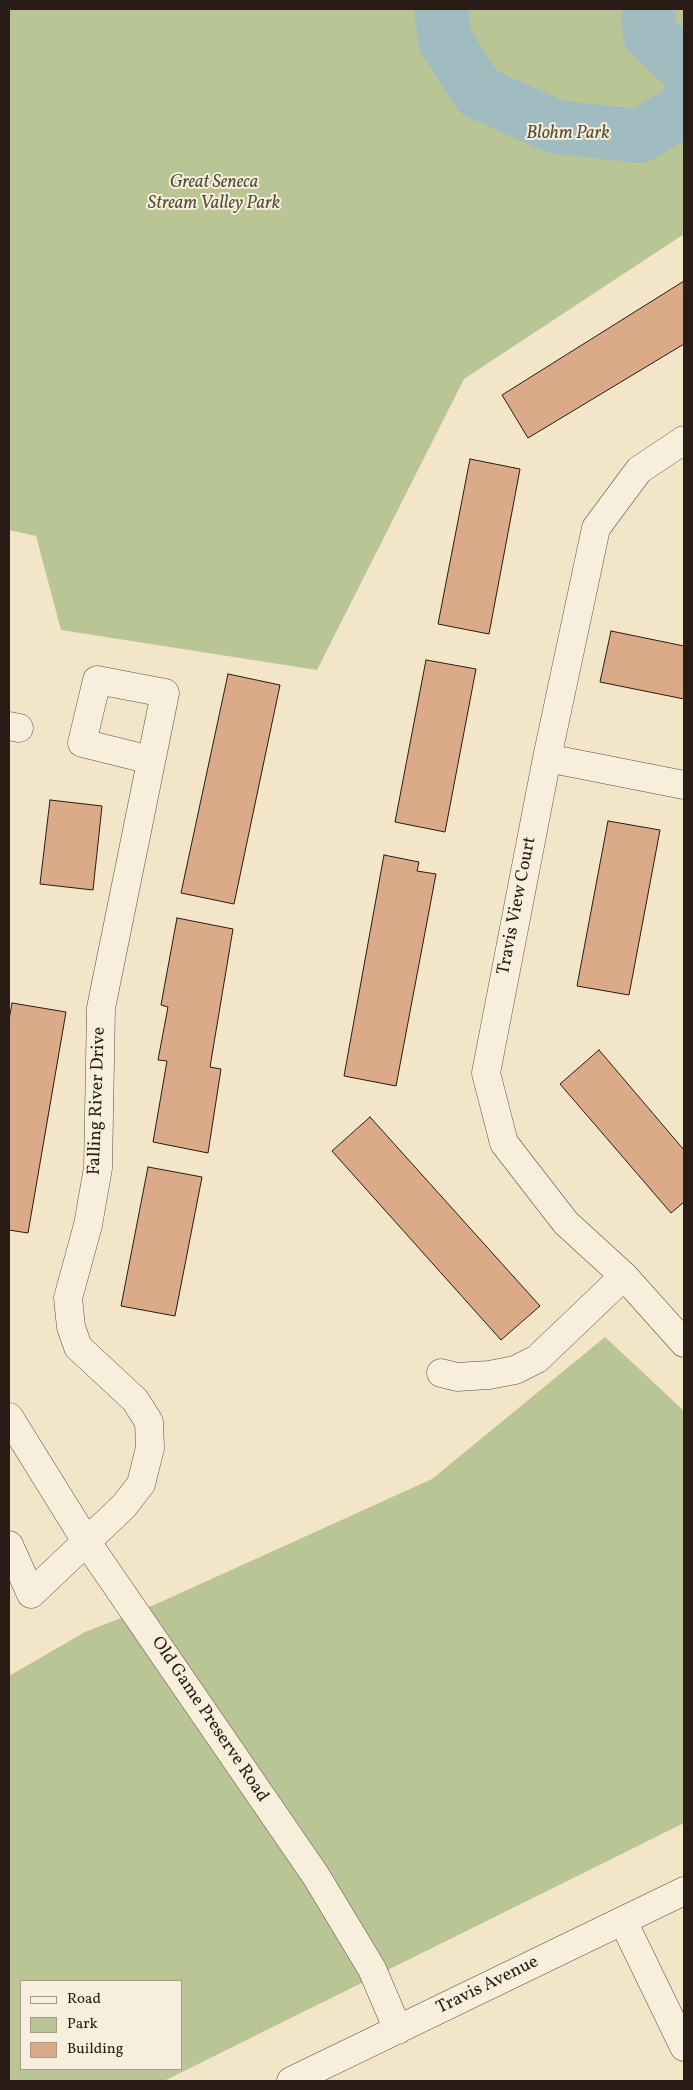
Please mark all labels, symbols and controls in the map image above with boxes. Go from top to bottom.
park label: Blohm Park [526,124,610,146]
park label: Great Seneca Stream Valley Park [148,173,280,215]
street label: Travis View Court [494,835,542,977]
street label: Falling River Drive [85,1026,111,1176]
street label: Old Game Preserve Road [146,1633,272,1807]
street label: Travis Avenue [433,1952,543,2020]
legend [20,1980,182,2070]
text: Road [67,1989,101,2010]
text: Park [67,2014,98,2035]
text: Building [67,2039,123,2060]

